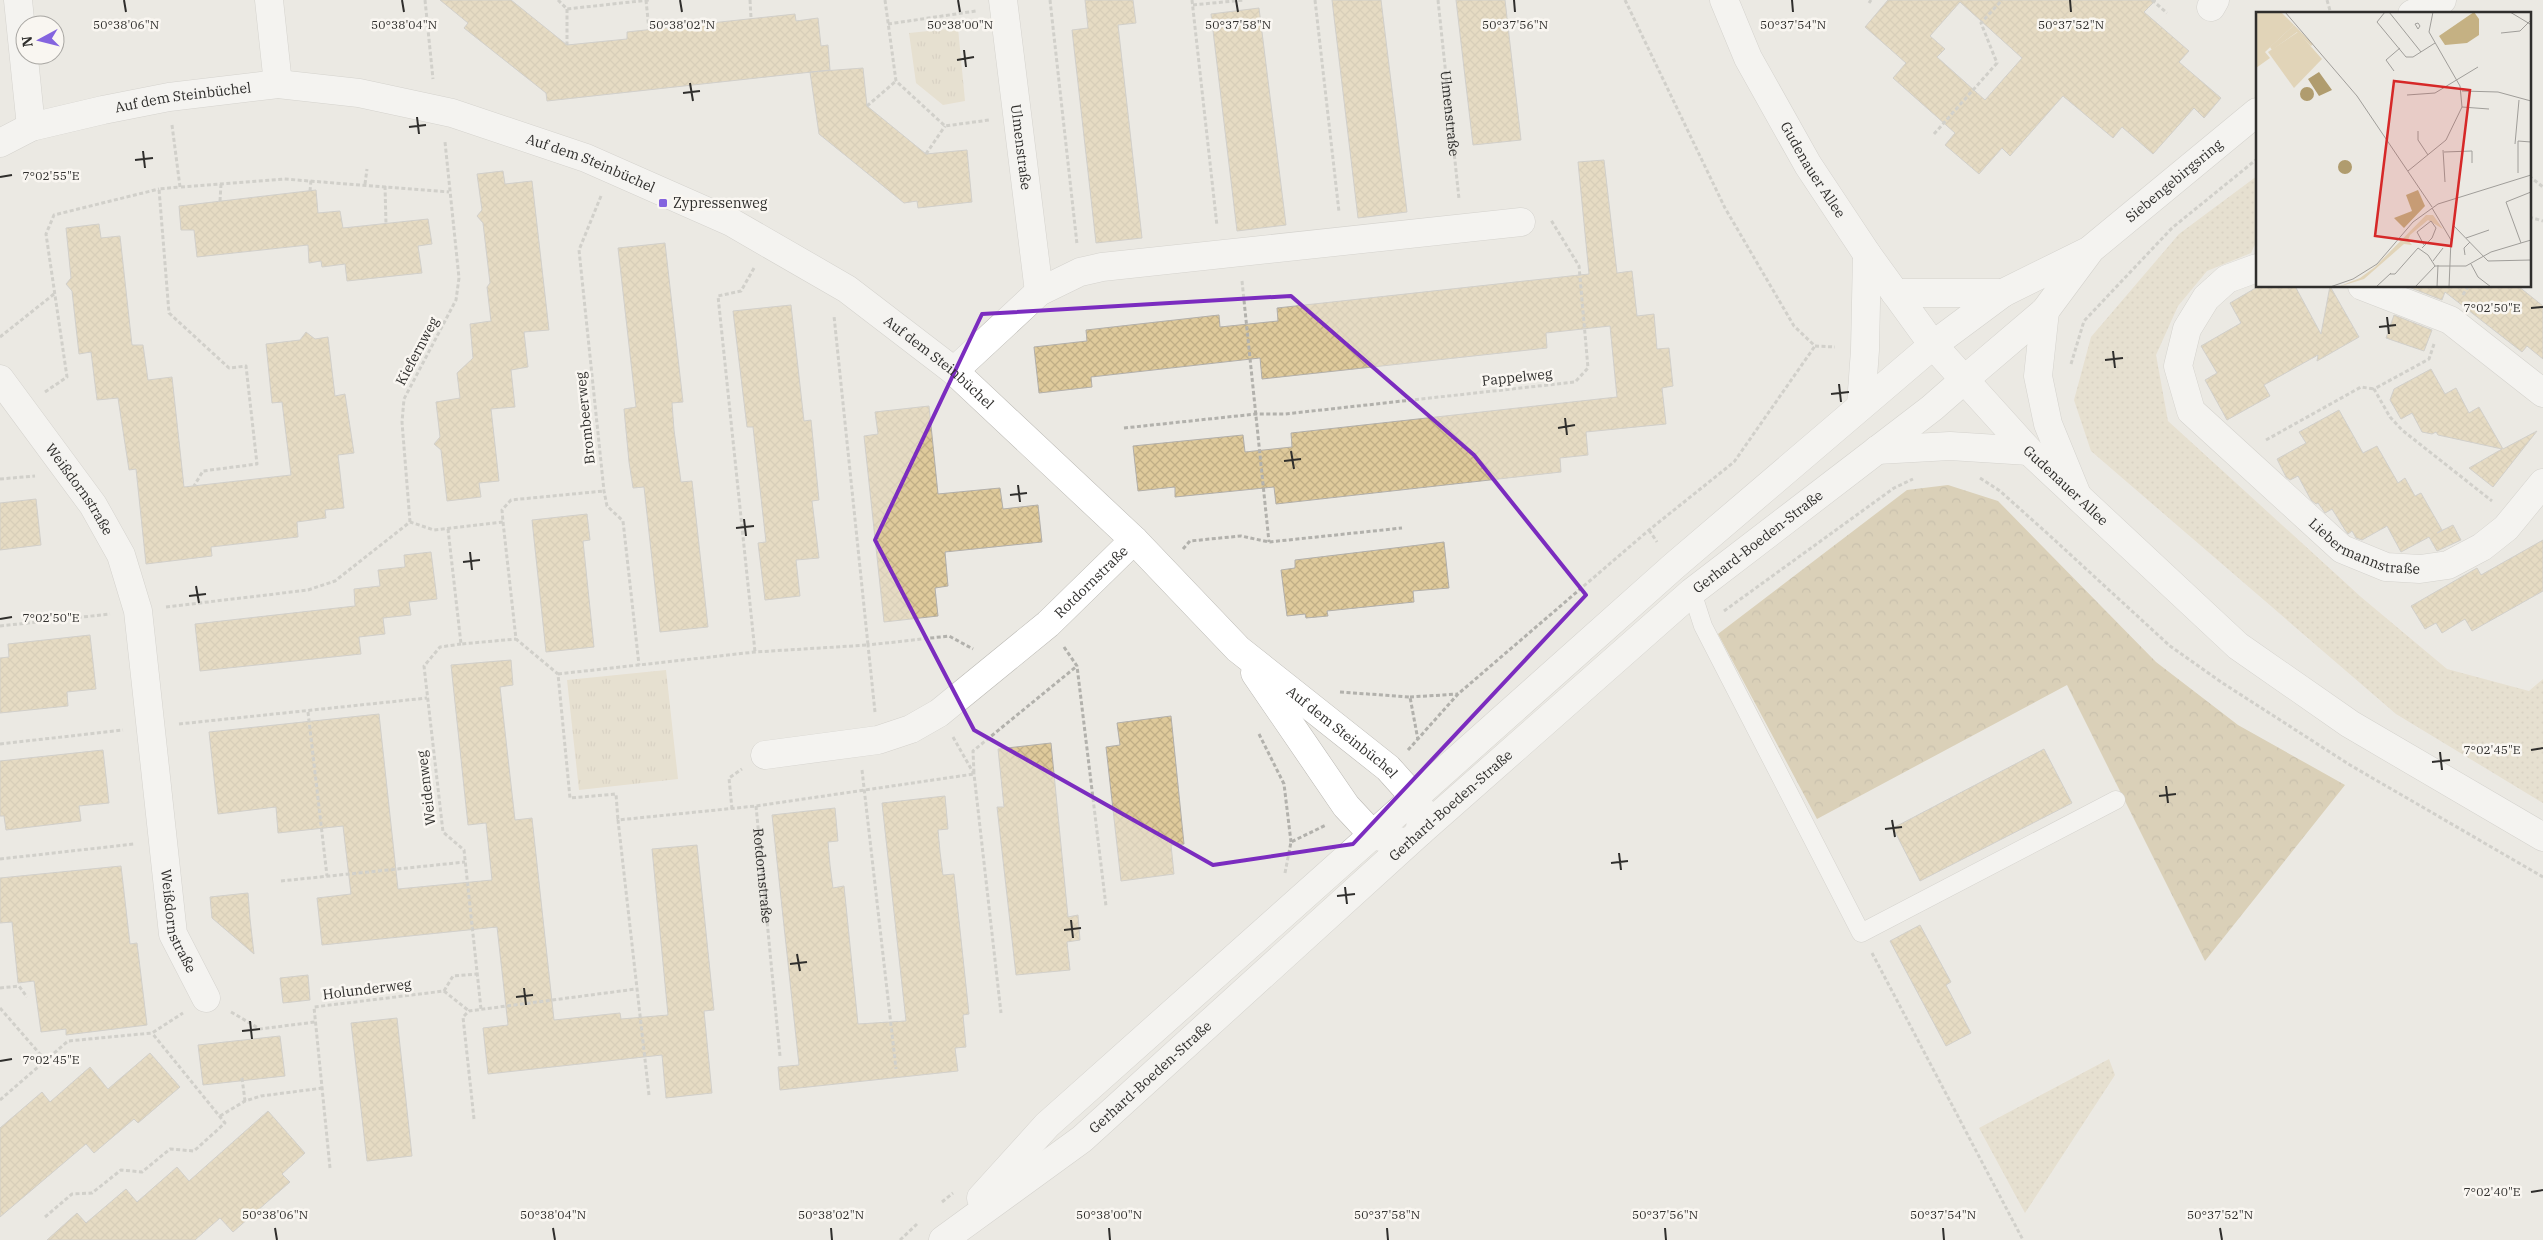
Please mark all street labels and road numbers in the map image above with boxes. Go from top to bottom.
street label: Ulmenstraße [1436,69,1463,157]
street label: Auf dem Steinbüchel [113,78,252,116]
street label: Ulmenstraße [1007,103,1035,191]
street label: Gudenauer Allee [1776,118,1849,221]
street label: Auf dem Steinbüchel [524,130,658,196]
street label: Siebengebirgsring [2121,135,2226,226]
street label: Auf dem Steinbüchel [880,312,998,413]
street label: Kiefernweg [391,313,443,388]
street label: Pappelweg [1481,364,1554,390]
street label: Brombeerweg [571,371,599,465]
street label: Weißdornstraße [42,440,117,538]
street label: Gudenauer Allee [2020,441,2112,529]
street label: Gerhard-Boeden-Straße [1689,486,1826,597]
street label: Liebermannstraße [2305,514,2421,578]
street label: Rotdornstraße [1051,542,1132,622]
street label: Auf dem Steinbüchel [1283,682,1402,782]
street label: Gerhard-Boeden-Straße [1385,746,1516,865]
street label: Weidenweg [412,749,440,827]
street label: Rotdornstraße [749,827,776,924]
street label: Weißdornstraße [157,868,200,976]
street label: Holunderweg [322,975,413,1003]
street label: Gerhard-Boeden-Straße [1085,1017,1215,1137]

